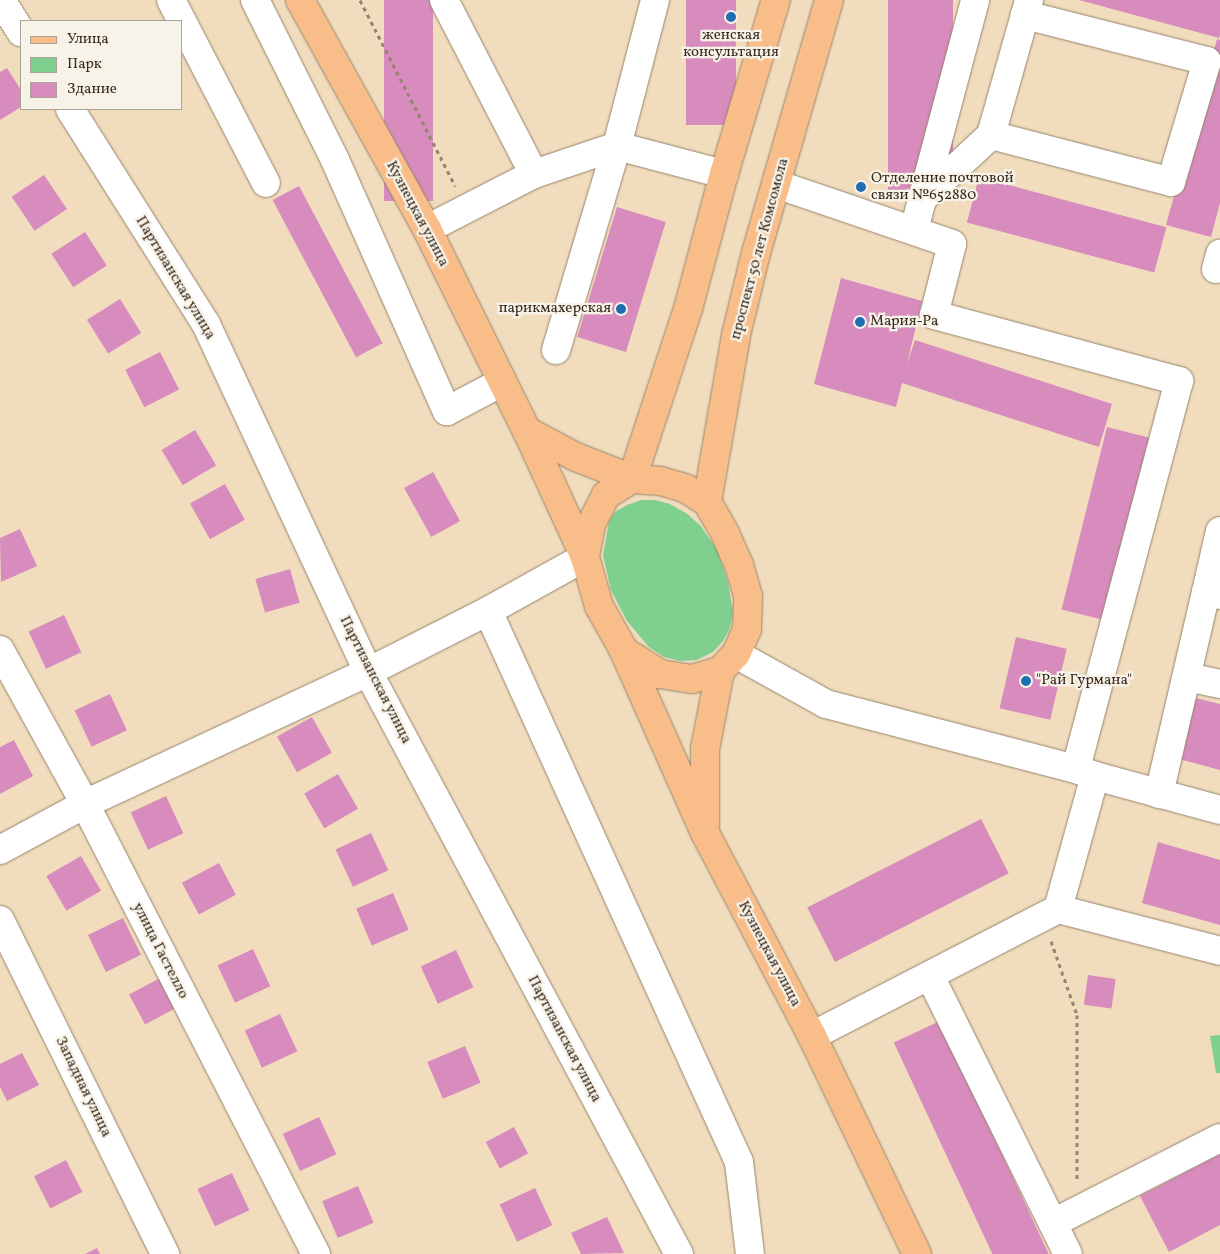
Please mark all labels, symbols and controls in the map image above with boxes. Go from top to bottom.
marker: женская консультация [724,10,738,24]
legend [20,20,182,110]
place label: женская консультация [683,26,779,61]
text: Улица [67,29,109,50]
text: Парк [67,54,102,75]
text: Здание [67,79,117,100]
street label: проспект 50 лет Комсомола [727,156,793,342]
street label: Кузнецкая улица [382,158,452,270]
place label: Отделение почтовой связи №652880 [871,169,1014,204]
marker: Отделение почтовой связи №652880 [855,181,867,193]
street label: Партизанская улица [131,213,219,343]
place label: парикмахерская [499,300,611,318]
marker: парикмахерская [615,303,627,315]
place label: Мария-Ра [870,313,939,331]
marker: Мария-Ра [854,316,866,328]
street label: Партизанская улица [335,613,415,747]
place label: "Рай Гурмана" [1036,672,1132,690]
marker: "Рай Гурмана" [1020,675,1032,687]
street label: Кузнецкая улица [734,898,804,1010]
street label: улица Гастелло [128,900,192,1002]
street label: Партизанская улица [523,972,605,1106]
street label: Западная улица [51,1034,115,1140]

